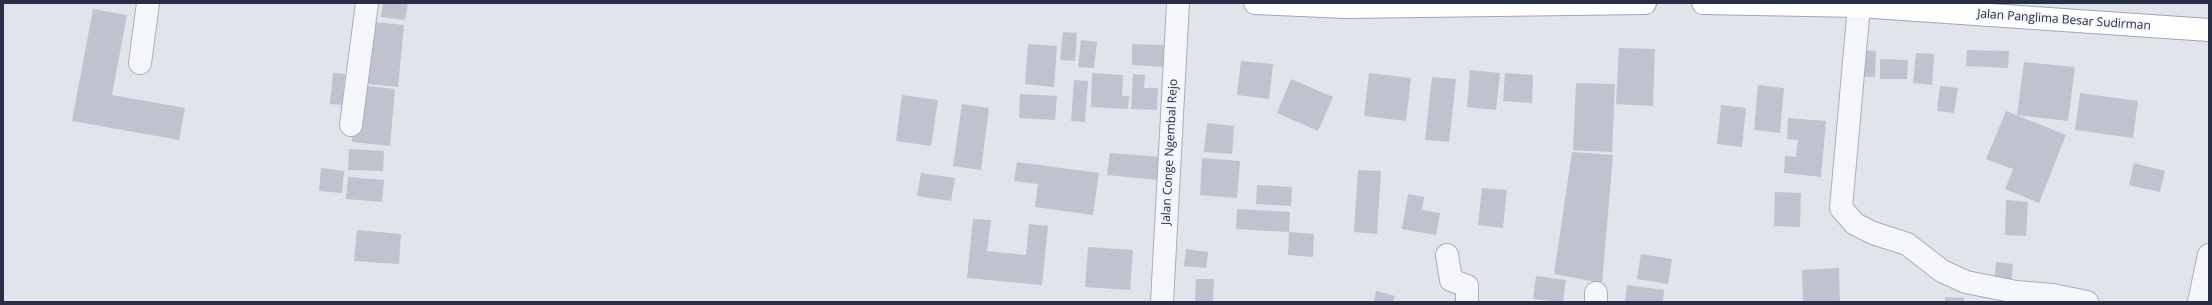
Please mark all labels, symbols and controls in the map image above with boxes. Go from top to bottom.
street label: Jalan Panglima Besar Sudirman [1977,7,2151,33]
street label: Jalan Conge Ngembal Rejo [1159,78,1181,226]

